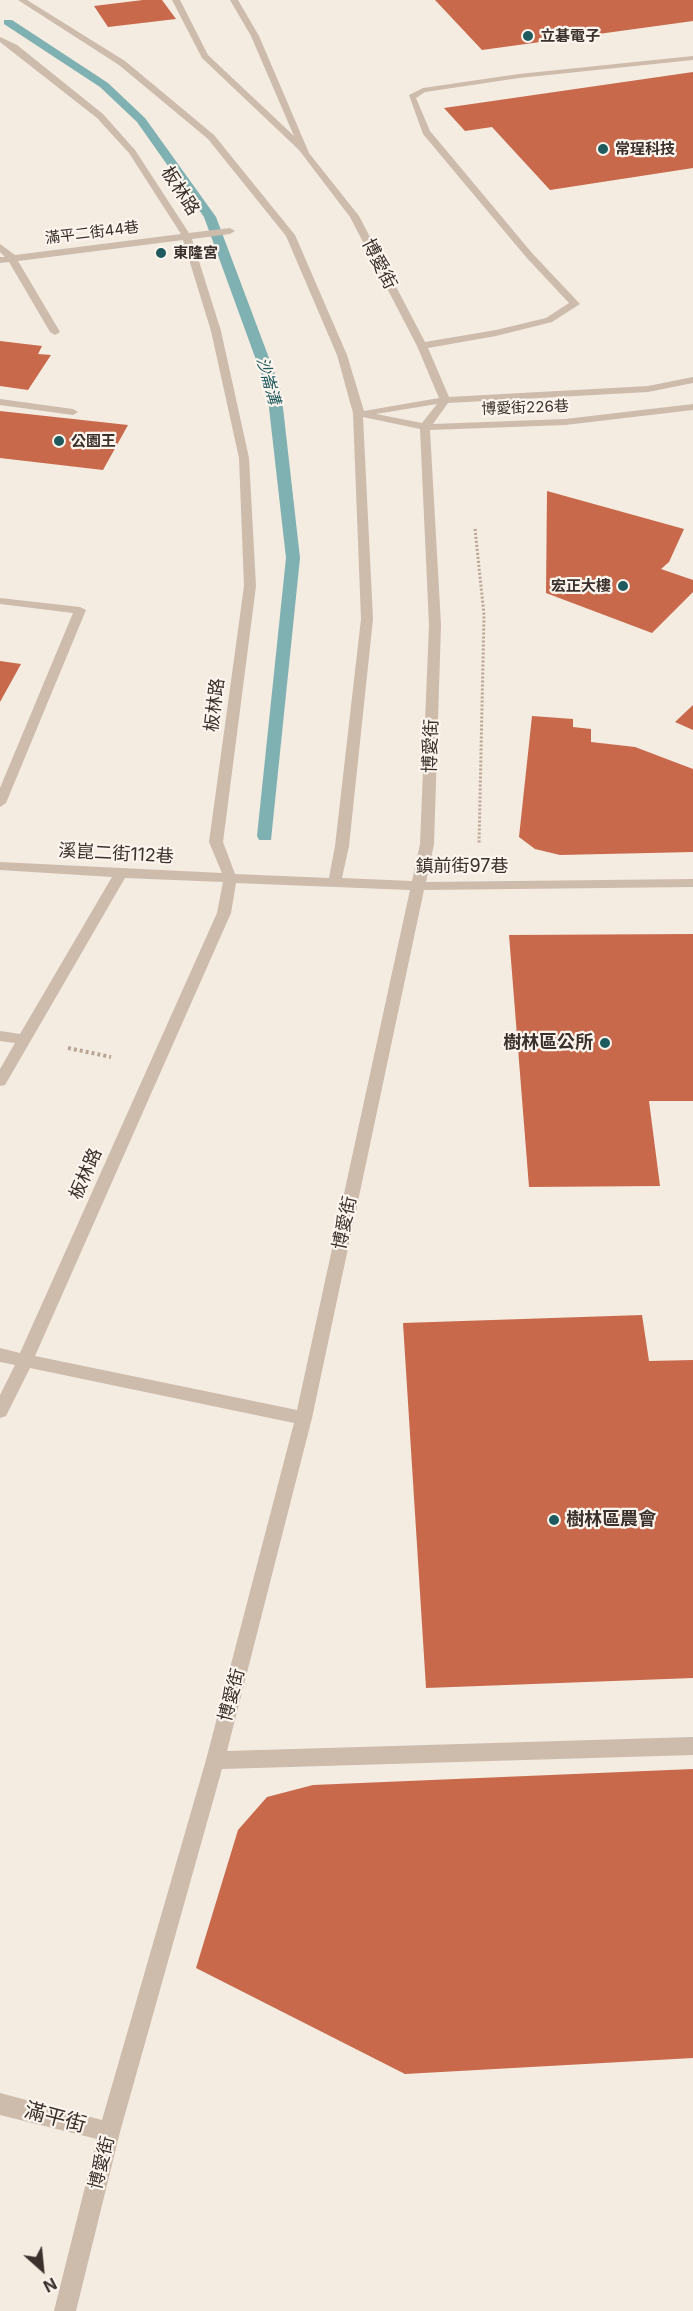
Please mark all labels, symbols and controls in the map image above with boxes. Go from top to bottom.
place label: 立碁電子 [540,27,600,45]
marker: 立碁電子 [521,29,535,43]
place label: 常珵科技 [615,140,675,158]
marker: 常珵科技 [596,142,610,156]
street label: 板林路 [156,162,204,220]
street label: 滿平二街44巷 [44,218,140,248]
street label: 博愛街 [357,235,401,293]
place label: 東隆宮 [173,244,218,262]
marker: 東隆宮 [154,246,168,260]
water label: 沙崙溝 [252,355,284,407]
street label: 博愛街226巷 [481,397,569,419]
place label: 公園王 [71,432,116,450]
marker: 公園王 [52,434,66,448]
place label: 宏正大樓 [551,577,611,595]
marker: 宏正大樓 [616,579,630,593]
street label: 板林路 [201,677,229,733]
street label: 博愛街 [419,719,443,773]
street label: 溪崑二街112巷 [58,840,174,868]
street label: 鎮前街97巷 [416,856,508,878]
place label: 樹林區公所 [503,1032,593,1054]
marker: 樹林區公所 [598,1036,612,1050]
street label: 板林路 [65,1145,107,1203]
street label: 博愛街 [329,1194,361,1252]
place label: 樹林區農會 [566,1509,656,1531]
marker: 樹林區農會 [547,1513,561,1527]
street label: 博愛街 [215,1666,249,1724]
street label: 滿平街 [21,2098,89,2138]
street label: 博愛街 [85,2134,119,2192]
north arrow [12,2239,72,2299]
text: N [40,2273,60,2297]

